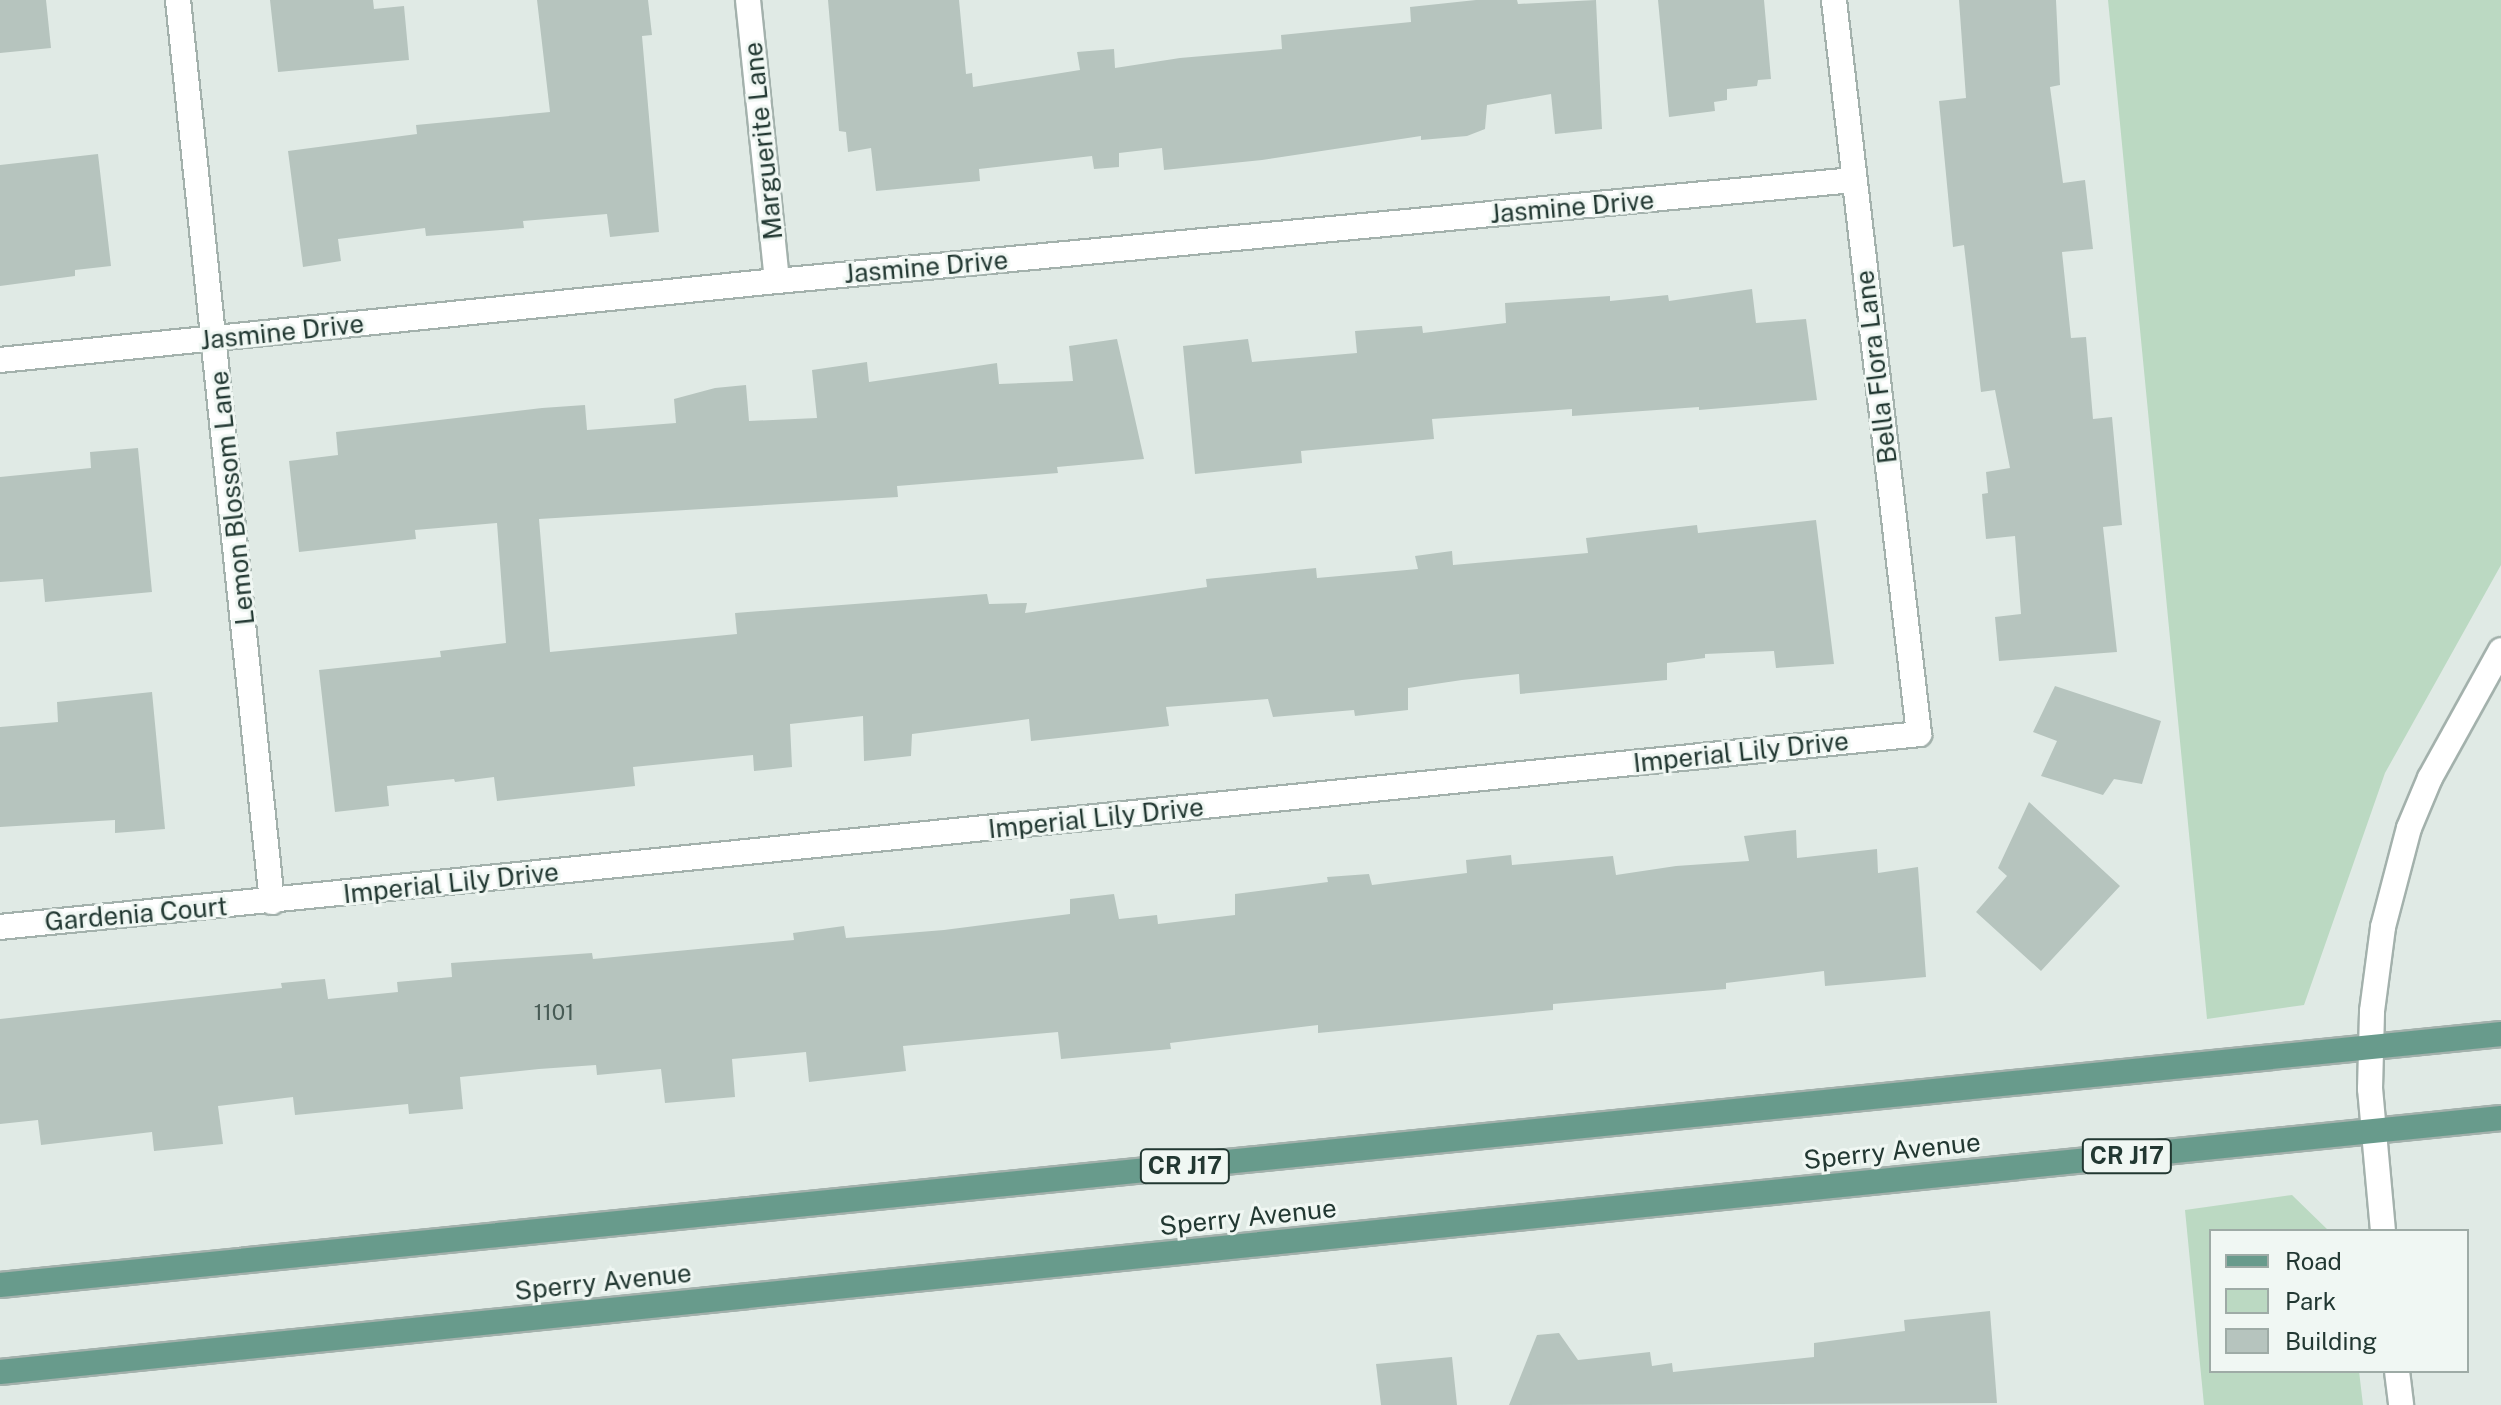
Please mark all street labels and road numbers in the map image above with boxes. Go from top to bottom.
street label: Marguerite Lane [737,41,789,241]
street label: Jasmine Drive [1489,184,1655,230]
street label: Jasmine Drive [843,244,1009,290]
street label: Bella Flora Lane [1849,269,1903,465]
street label: Jasmine Drive [198,308,366,356]
street label: Lemon Blossom Lane [203,369,261,627]
street label: Imperial Lily Drive [1632,725,1850,779]
street label: Imperial Lily Drive [987,791,1205,845]
street label: Imperial Lily Drive [342,856,560,910]
street label: Gardenia Court [43,890,229,938]
street label: Sperry Avenue [1802,1126,1982,1176]
road number: CR J17 [2081,1136,2173,1176]
road number: CR J17 [1139,1146,1231,1186]
street label: Sperry Avenue [1158,1192,1338,1242]
street label: Sperry Avenue [513,1257,693,1307]

